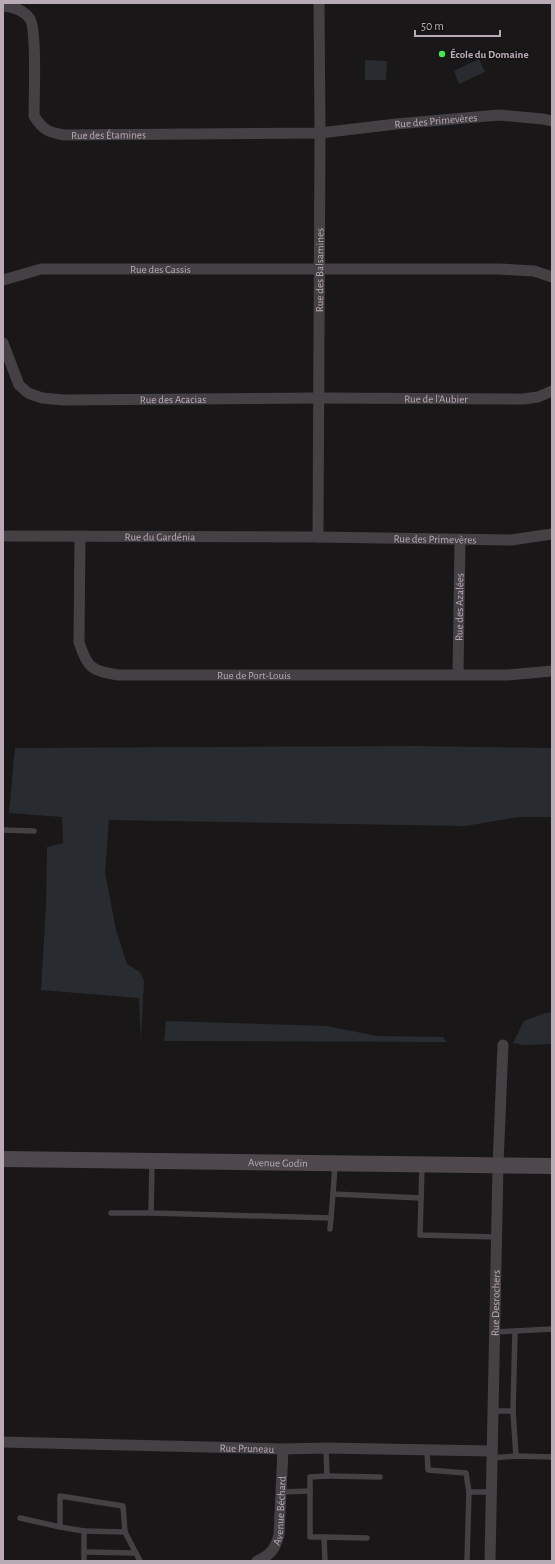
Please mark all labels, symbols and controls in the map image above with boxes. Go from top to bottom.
scale bar [415,12,500,38]
text: 50 m [421,20,444,32]
place label: École du Domaine [450,48,529,60]
marker: École du Domaine [437,49,447,59]
street label: Rue des Primevères [394,112,478,130]
street label: Rue des Étamines [71,129,146,141]
street label: Rue des Balsamines [314,228,326,312]
street label: Rue des Cassis [130,264,191,275]
street label: Rue de l'Aubier [404,393,468,405]
street label: Rue des Acacias [140,394,206,405]
street label: Rue du Gardénia [125,531,195,543]
street label: Rue des Primevères [393,533,477,545]
street label: Rue des Azalées [453,573,466,641]
street label: Rue de Port-Louis [217,670,291,681]
street label: Avenue Godin [248,1157,308,1169]
street label: Rue Desrochers [490,1270,502,1336]
street label: Rue Pruneau [220,1442,275,1455]
street label: Avenue Béchard [271,1476,288,1547]

